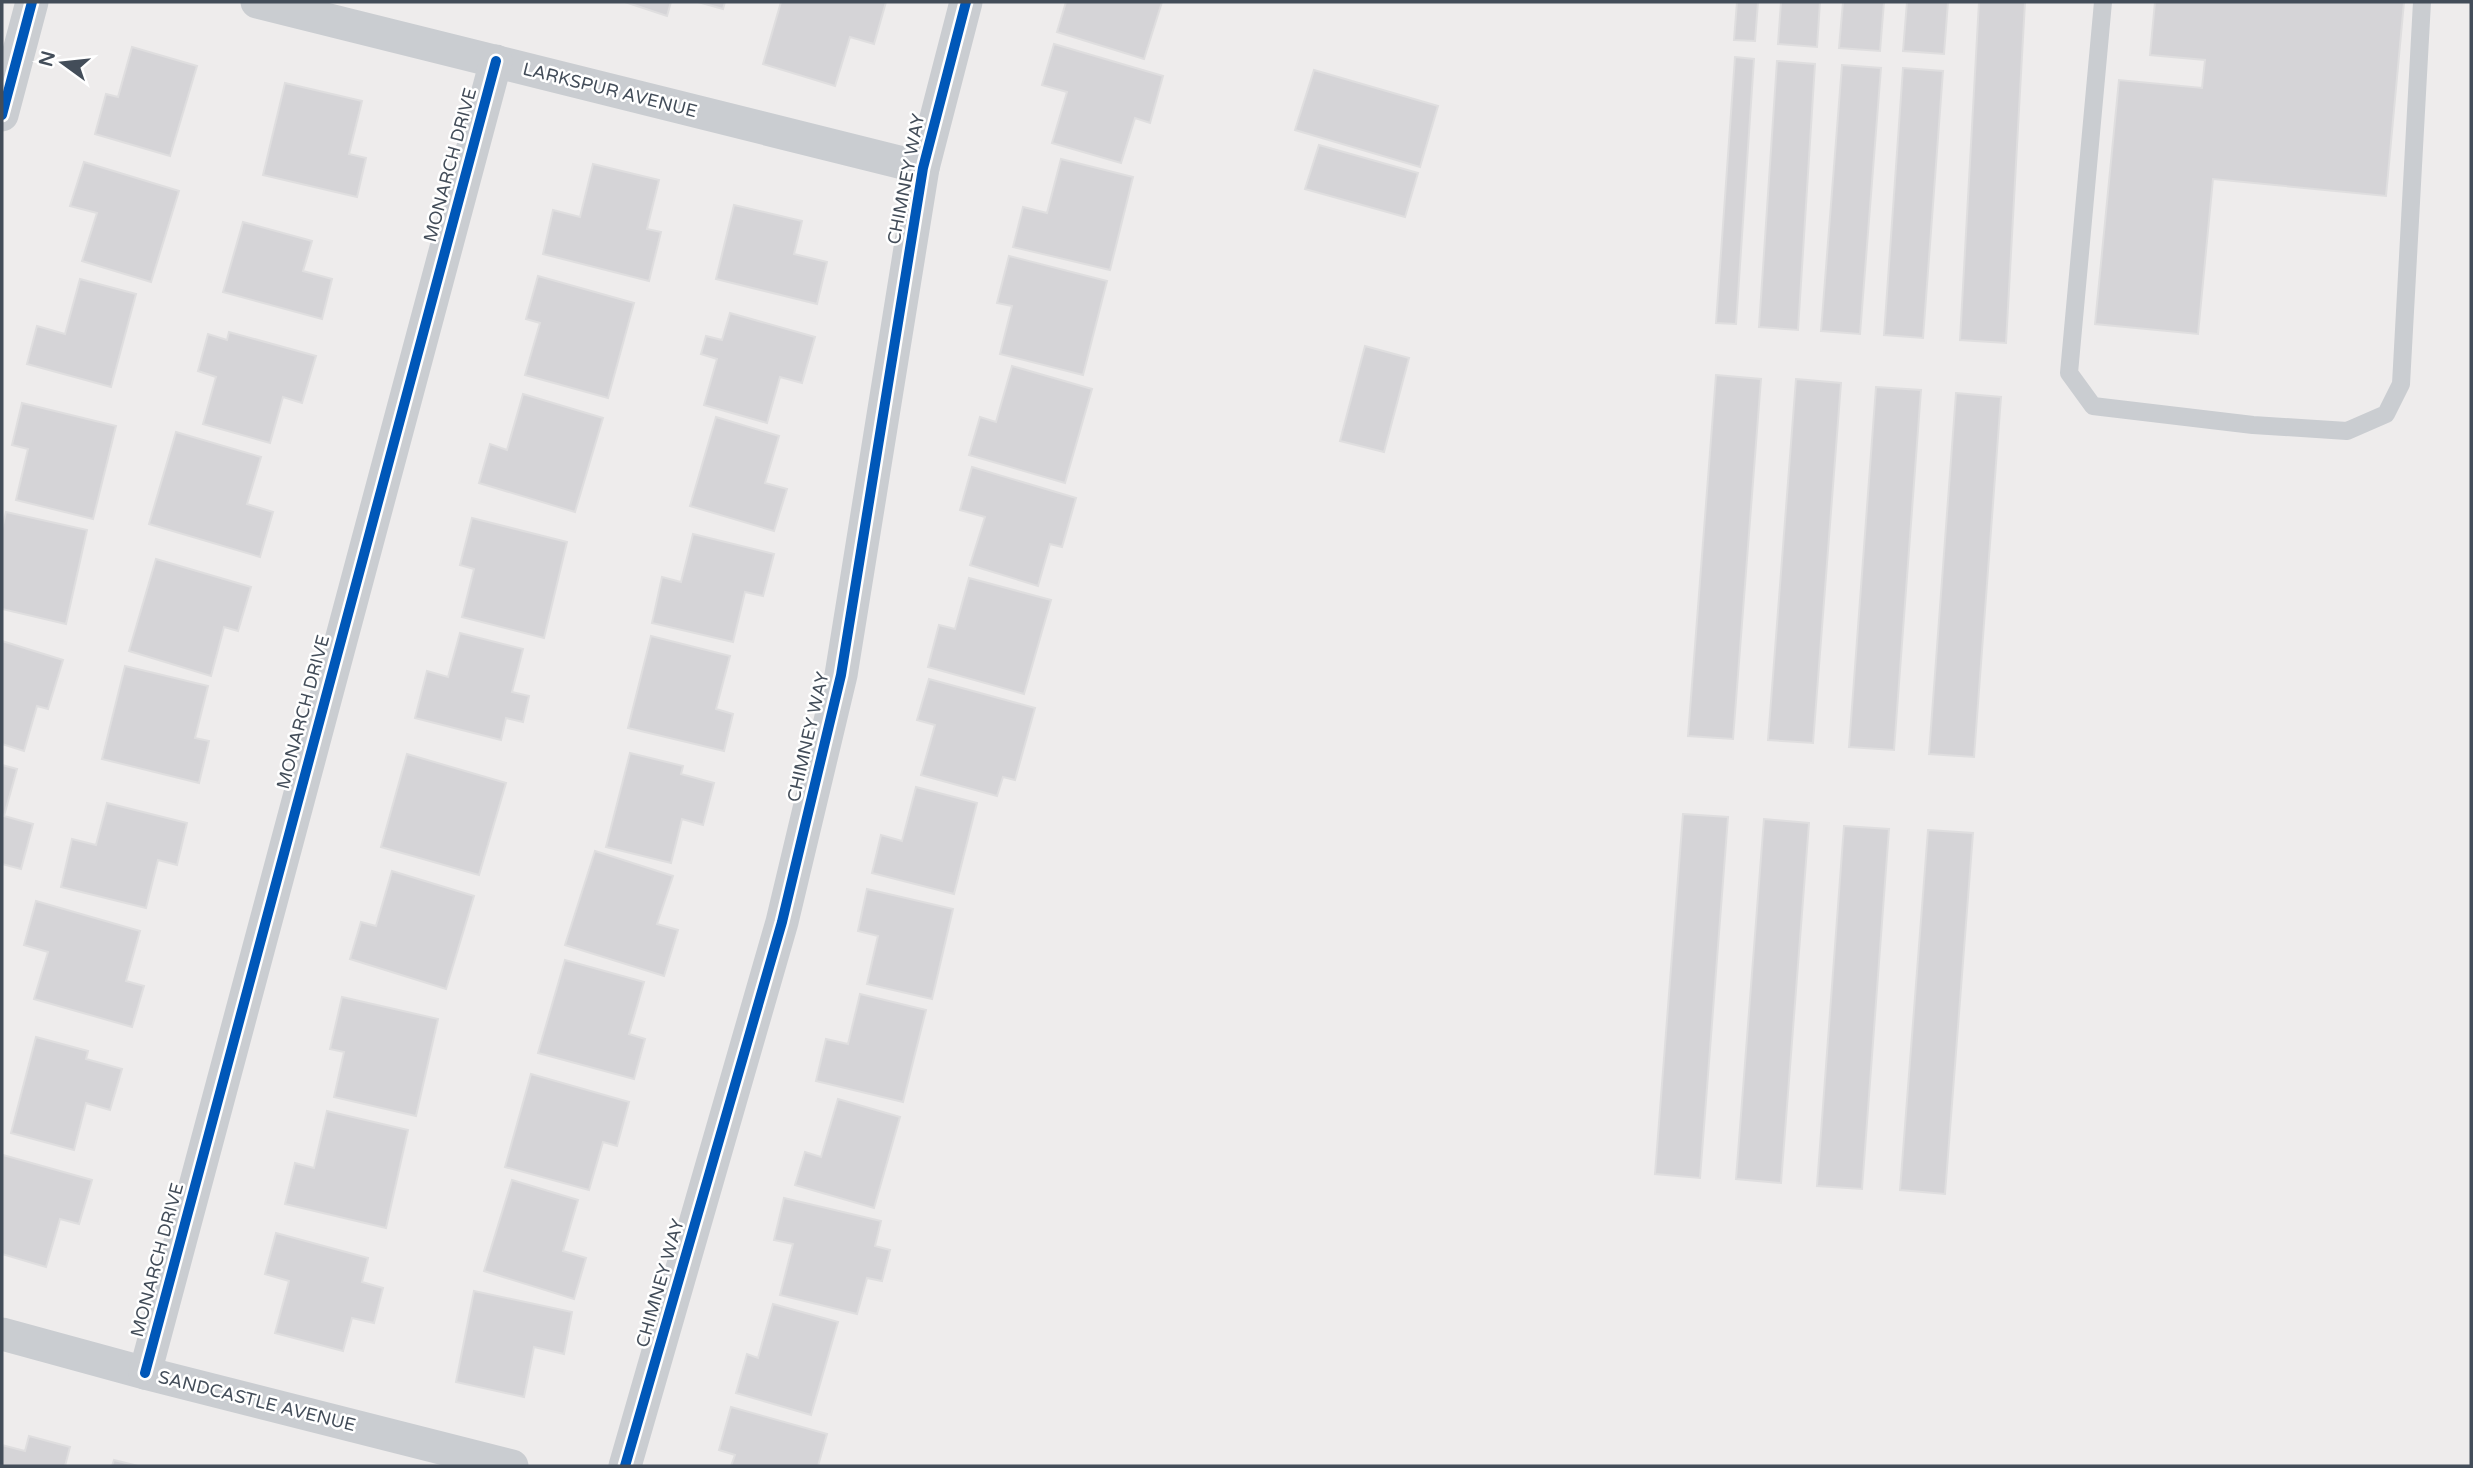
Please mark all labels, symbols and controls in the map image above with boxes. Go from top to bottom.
north arrow [28,28,98,98]
text: N [35,49,60,69]
street label: LARKSPUR AVENUE [521,58,699,122]
street label: MONARCH DRIVE [419,85,481,245]
street label: CHIMNEY WAY [883,111,930,246]
street label: MONARCH DRIVE [272,632,334,792]
street label: CHIMNEY WAY [782,669,834,804]
street label: MONARCH DRIVE [126,1180,188,1340]
street label: CHIMNEY WAY [631,1216,689,1350]
street label: SANDCASTLE AVENUE [156,1366,358,1436]

